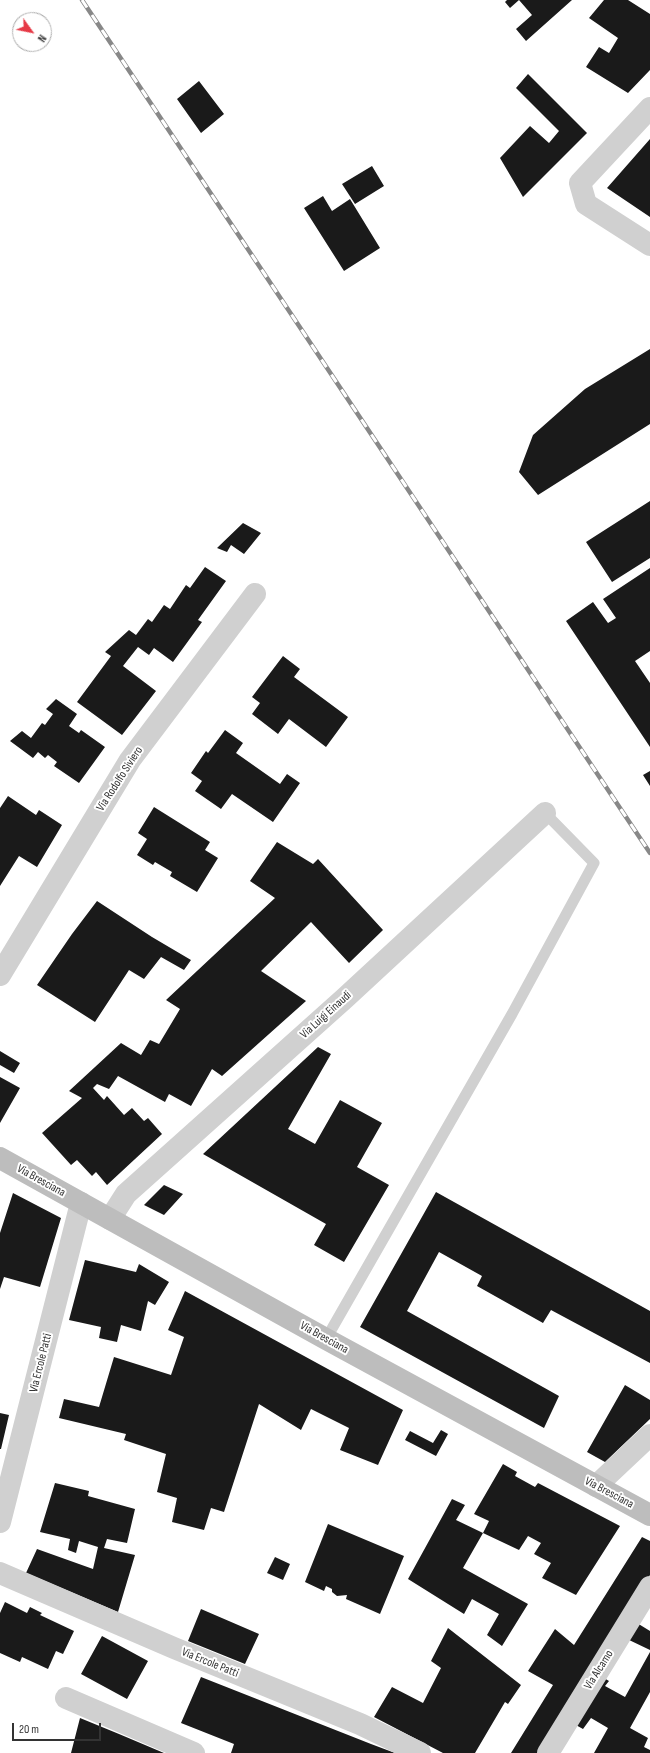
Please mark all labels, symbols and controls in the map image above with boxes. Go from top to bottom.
north arrow [12,12,52,52]
text: N [35,32,49,44]
street label: Via Rodolfo Siviero [94,744,146,814]
street label: Via Luigi Einaudi [297,988,355,1042]
street label: Via Bresciana [14,1162,68,1200]
street label: Via Bresciana [297,1319,351,1357]
street label: Via Ercole Patti [27,1332,55,1394]
street label: Via Bresciana [582,1474,636,1512]
street label: Via Ercole Patti [179,1645,241,1681]
street label: Via Alcamo [581,1648,617,1692]
scale bar [14,1715,103,1741]
text: 20 m [19,1722,39,1737]

